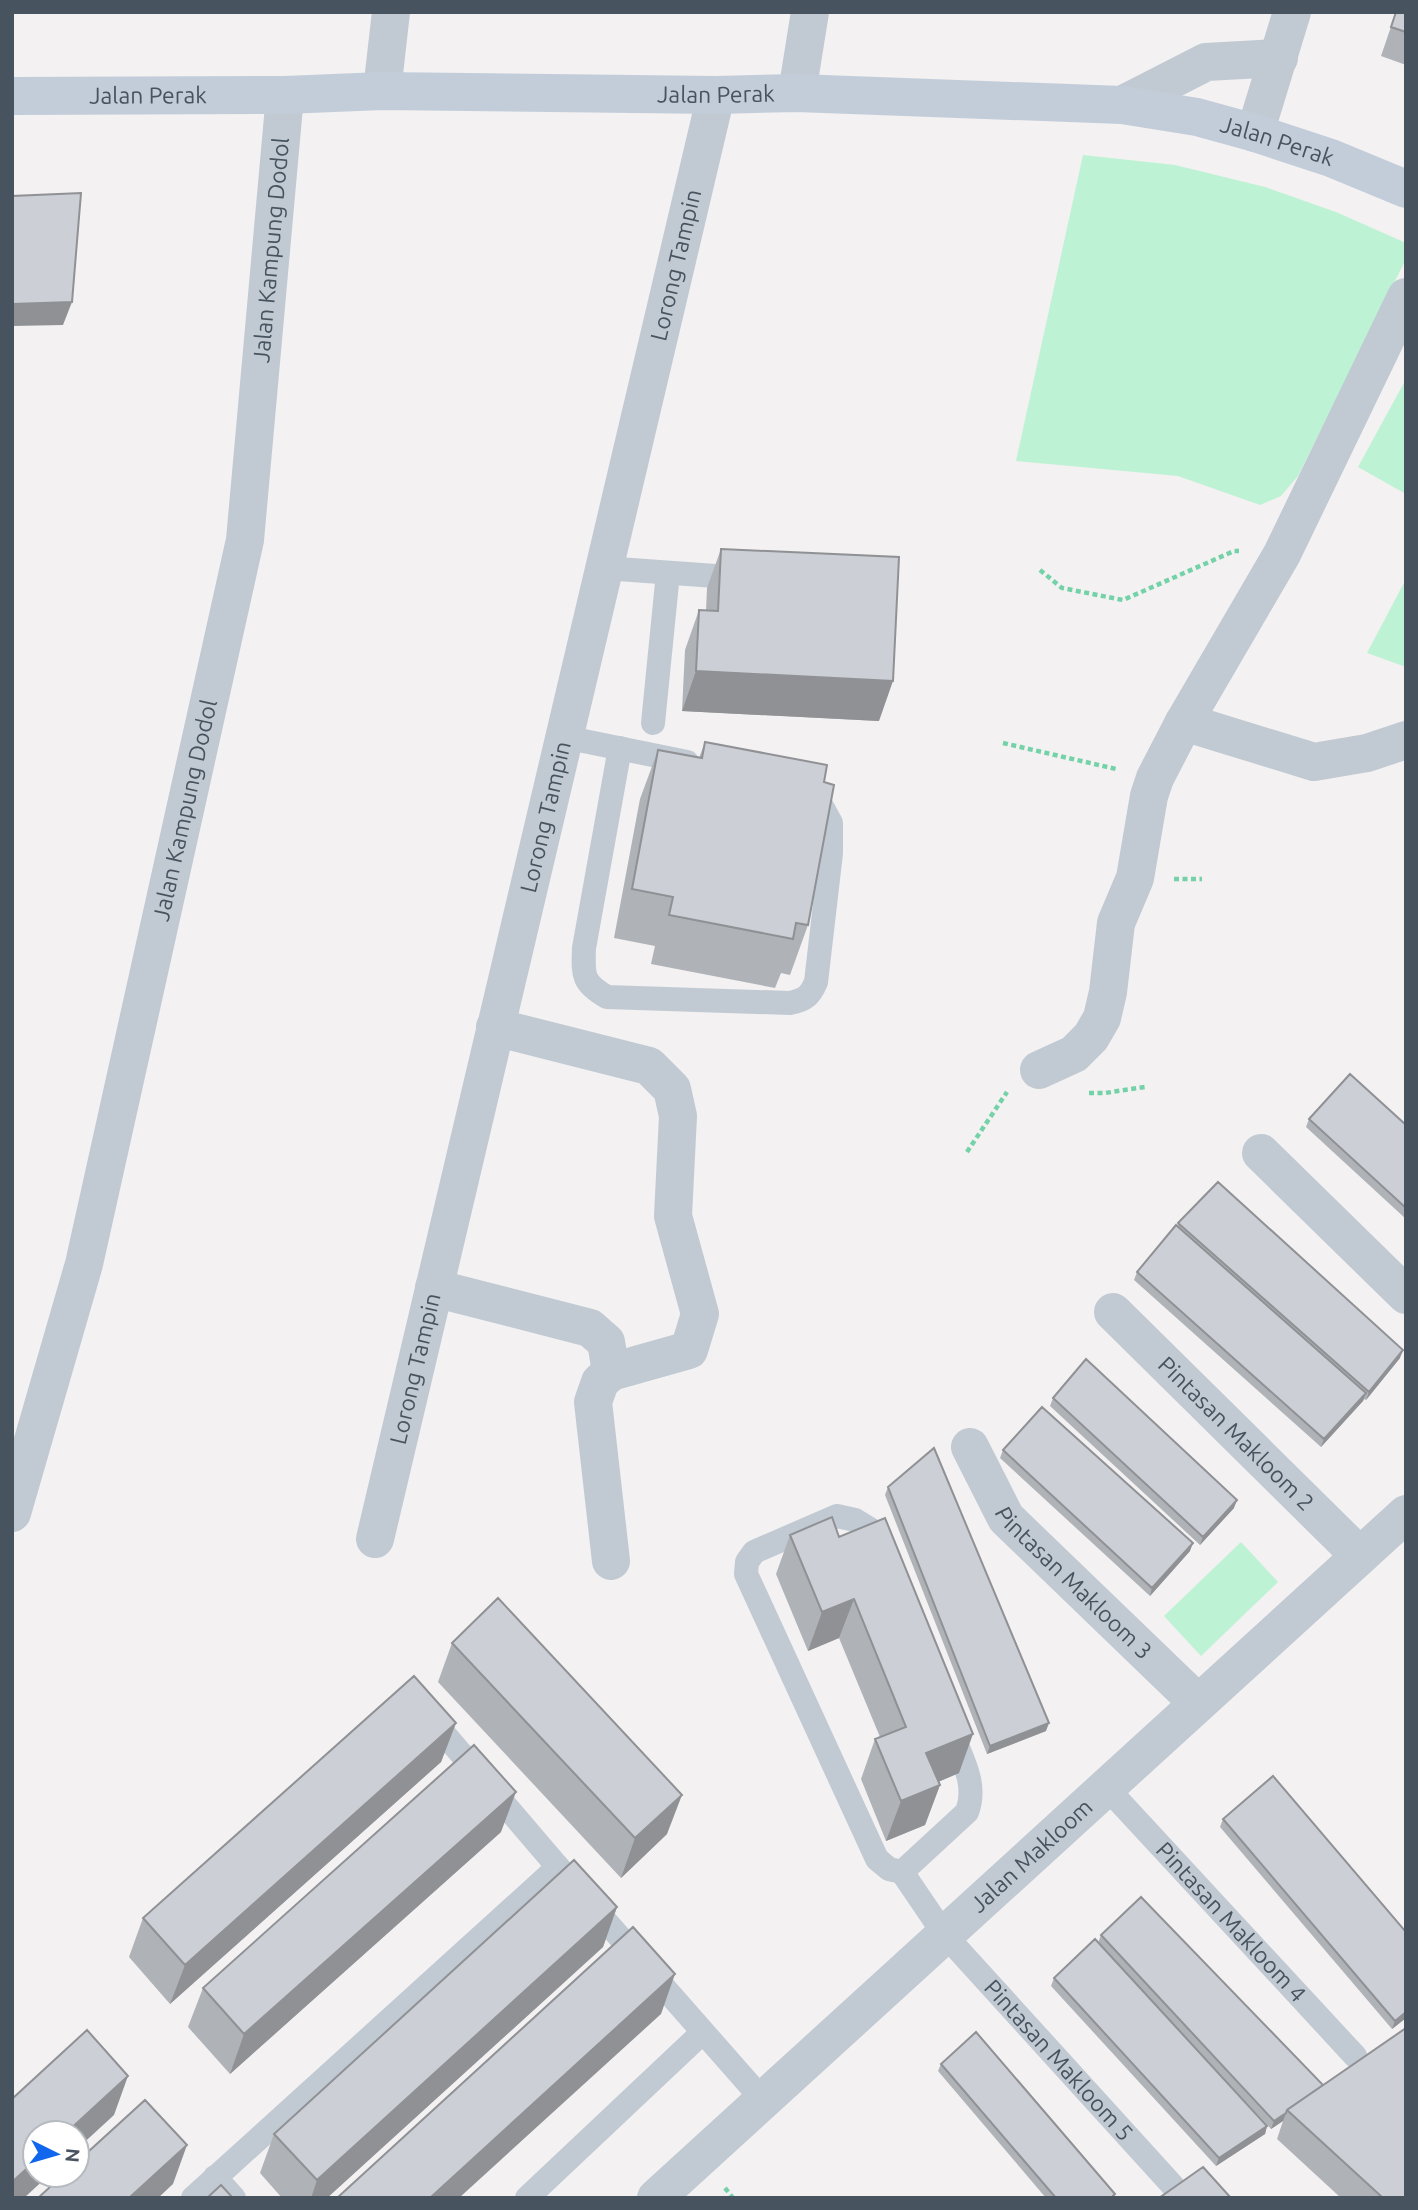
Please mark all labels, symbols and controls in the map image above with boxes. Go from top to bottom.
street label: Jalan Perak [657,81,775,107]
street label: Jalan Perak [89,82,207,108]
street label: Jalan Perak [1218,111,1338,170]
street label: Jalan Kampung Dodol [248,136,293,364]
street label: Lorong Tampin [645,187,705,343]
street label: Jalan Kampung Dodol [148,697,221,923]
street label: Lorong Tampin [515,739,575,895]
street label: Lorong Tampin [385,1290,445,1447]
street label: Pintasan Makloom 2 [1154,1351,1319,1515]
street label: Pintasan Makloom 3 [990,1503,1157,1664]
street label: Jalan Makloom [965,1794,1097,1917]
street label: Pintasan Makloom 4 [1152,1837,1311,2007]
street label: Pintasan Makloom 5 [980,1974,1138,2145]
north arrow [21,2119,91,2189]
text: N [61,2147,85,2164]

